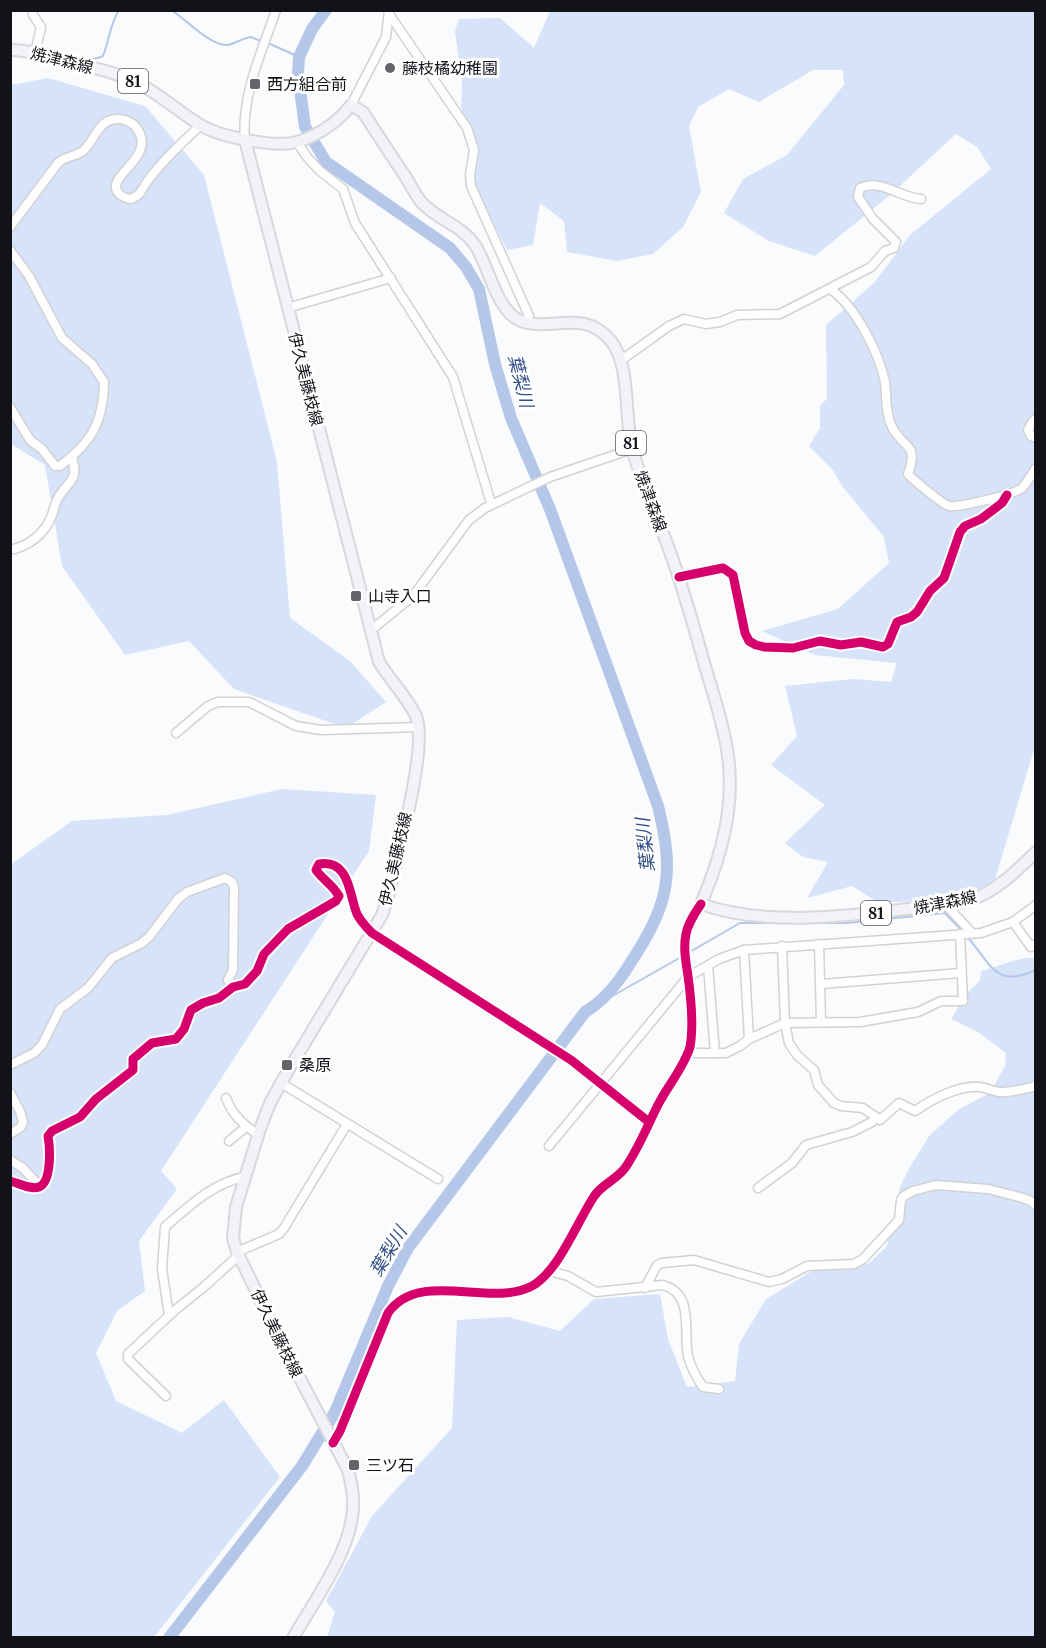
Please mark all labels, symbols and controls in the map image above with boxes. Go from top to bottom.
street label: 焼津森線 [29,43,95,77]
place label: 藤枝橘幼稚園 [402,58,498,78]
marker: 藤枝橘幼稚園 [383,61,397,75]
road number: 81 [118,69,148,93]
place label: 西方組合前 [267,74,347,94]
marker: 西方組合前 [248,77,262,91]
street label: 伊久美藤枝線 [285,330,327,428]
water label: 葉梨川 [503,352,539,412]
road number: 81 [616,431,646,455]
street label: 焼津森線 [631,468,671,534]
place label: 山寺入口 [368,586,432,606]
marker: 山寺入口 [349,589,363,603]
street label: 伊久美藤枝線 [374,810,416,908]
water label: 葉梨川 [631,815,659,873]
street label: 焼津森線 [912,886,978,918]
road number: 81 [861,901,891,925]
place label: 桑原 [299,1055,331,1075]
marker: 桑原 [280,1058,294,1072]
water label: 葉梨川 [364,1220,413,1280]
street label: 伊久美藤枝線 [247,1285,307,1381]
place label: 三ツ石 [366,1455,414,1475]
marker: 三ツ石 [347,1458,361,1472]

